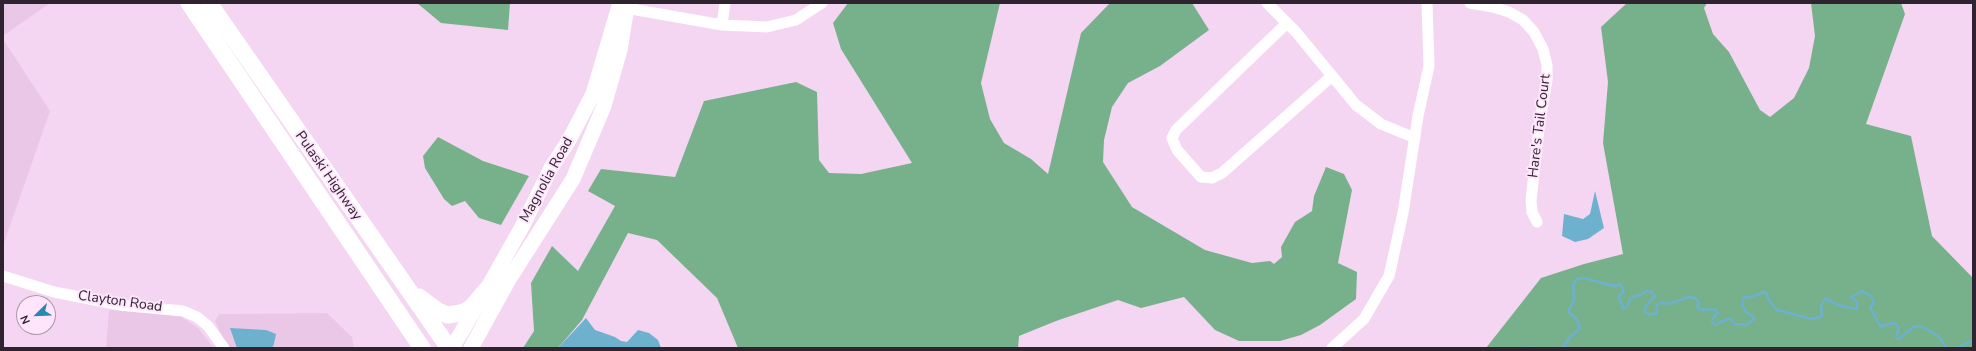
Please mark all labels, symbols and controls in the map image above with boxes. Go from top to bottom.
street label: Hare's Tail Court [1525,73,1555,179]
street label: Pulaski Highway [291,128,365,224]
street label: Magnolia Road [517,135,577,225]
street label: Clayton Road [77,288,163,316]
north arrow [16,295,56,335]
text: N [17,313,34,326]

